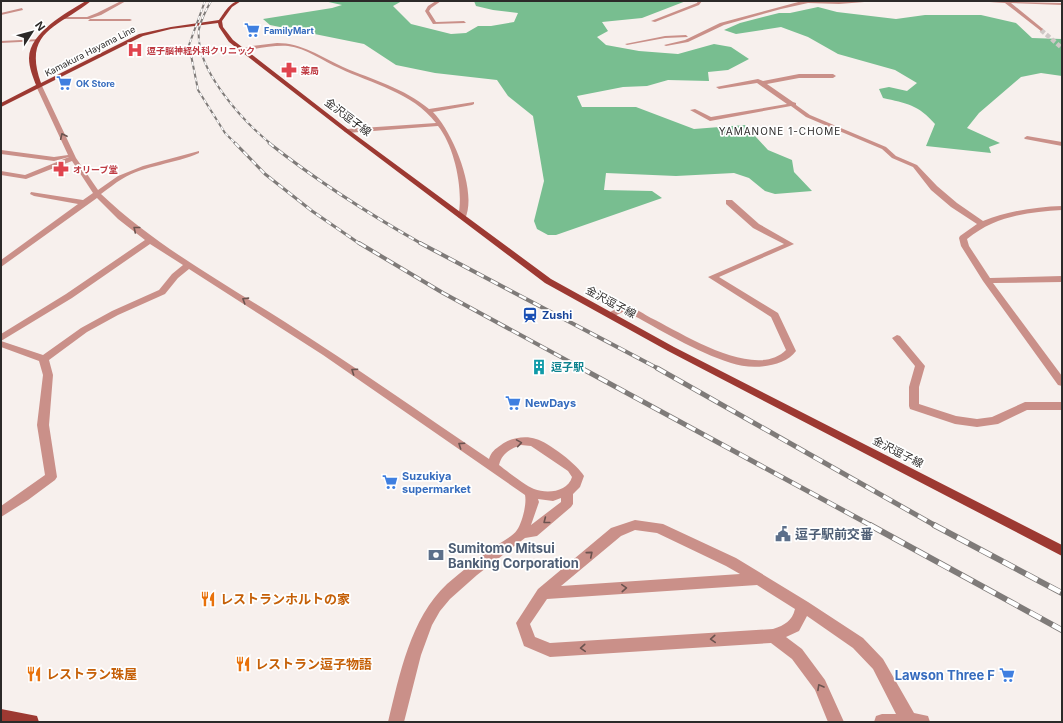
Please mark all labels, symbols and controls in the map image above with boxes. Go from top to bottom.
north arrow [12,12,52,52]
text: N [32,19,48,34]
supermarket icon: FamilyMart [243,21,261,39]
street label: Kamakura Hayama Line [43,23,137,79]
place label: FamilyMart [264,25,314,36]
hospital icon: 逗子脳神経外科クリニック [126,41,144,59]
place label: 逗子脳神経外科クリニック [146,45,255,56]
pharmacy icon: 薬局 [280,61,298,79]
place label: 薬局 [301,65,319,76]
supermarket icon: OK Store [55,74,73,92]
place label: OK Store [76,78,116,89]
street label: 金沢逗子線 [322,95,374,139]
district label: YAMANONE 1-CHOME [719,125,841,137]
one-way arrow [60,133,68,140]
pharmacy icon: オリーブ堂 [52,160,70,178]
place label: オリーブ堂 [73,164,117,175]
one-way arrow [134,226,141,233]
street label: 金沢逗子線 [583,283,639,321]
one-way arrow [242,297,249,305]
station icon: Zushi [521,306,539,324]
place label: Zushi [542,308,572,322]
building icon: 逗子駅 [530,358,548,376]
place label: 逗子駅 [551,360,584,374]
one-way arrow [351,368,358,376]
supermarket icon: NewDays [504,394,522,412]
place label: NewDays [525,396,576,410]
street label: 金沢逗子線 [870,433,926,471]
one-way arrow [516,439,523,448]
one-way arrow [458,442,465,450]
place label: Suzukiya supermarket [402,469,471,496]
supermarket icon: Suzukiya supermarket [381,473,399,491]
one-way arrow [544,516,551,523]
public building icon: 逗子駅前交番 [774,525,792,543]
place label: 逗子駅前交番 [795,526,873,542]
place label: Sumitomo Mitsui Banking Corporation [448,540,579,571]
bank icon: Sumitomo Mitsui Banking Corporation [427,546,445,564]
one-way arrow [585,552,592,559]
one-way arrow [621,583,627,592]
restaurant icon: レストランホルトの家 [199,590,217,608]
place label: レストランホルトの家 [220,591,350,607]
one-way arrow [710,635,716,644]
one-way arrow [580,643,586,652]
restaurant icon: レストラン逗子物語 [234,655,252,673]
place label: レストラン逗子物語 [255,656,372,672]
restaurant icon: レストラン珠屋 [25,665,43,683]
place label: レストラン珠屋 [46,666,137,682]
supermarket icon: Lawson Three F [998,666,1016,684]
place label: Lawson Three F [895,667,995,683]
one-way arrow [817,683,825,691]

